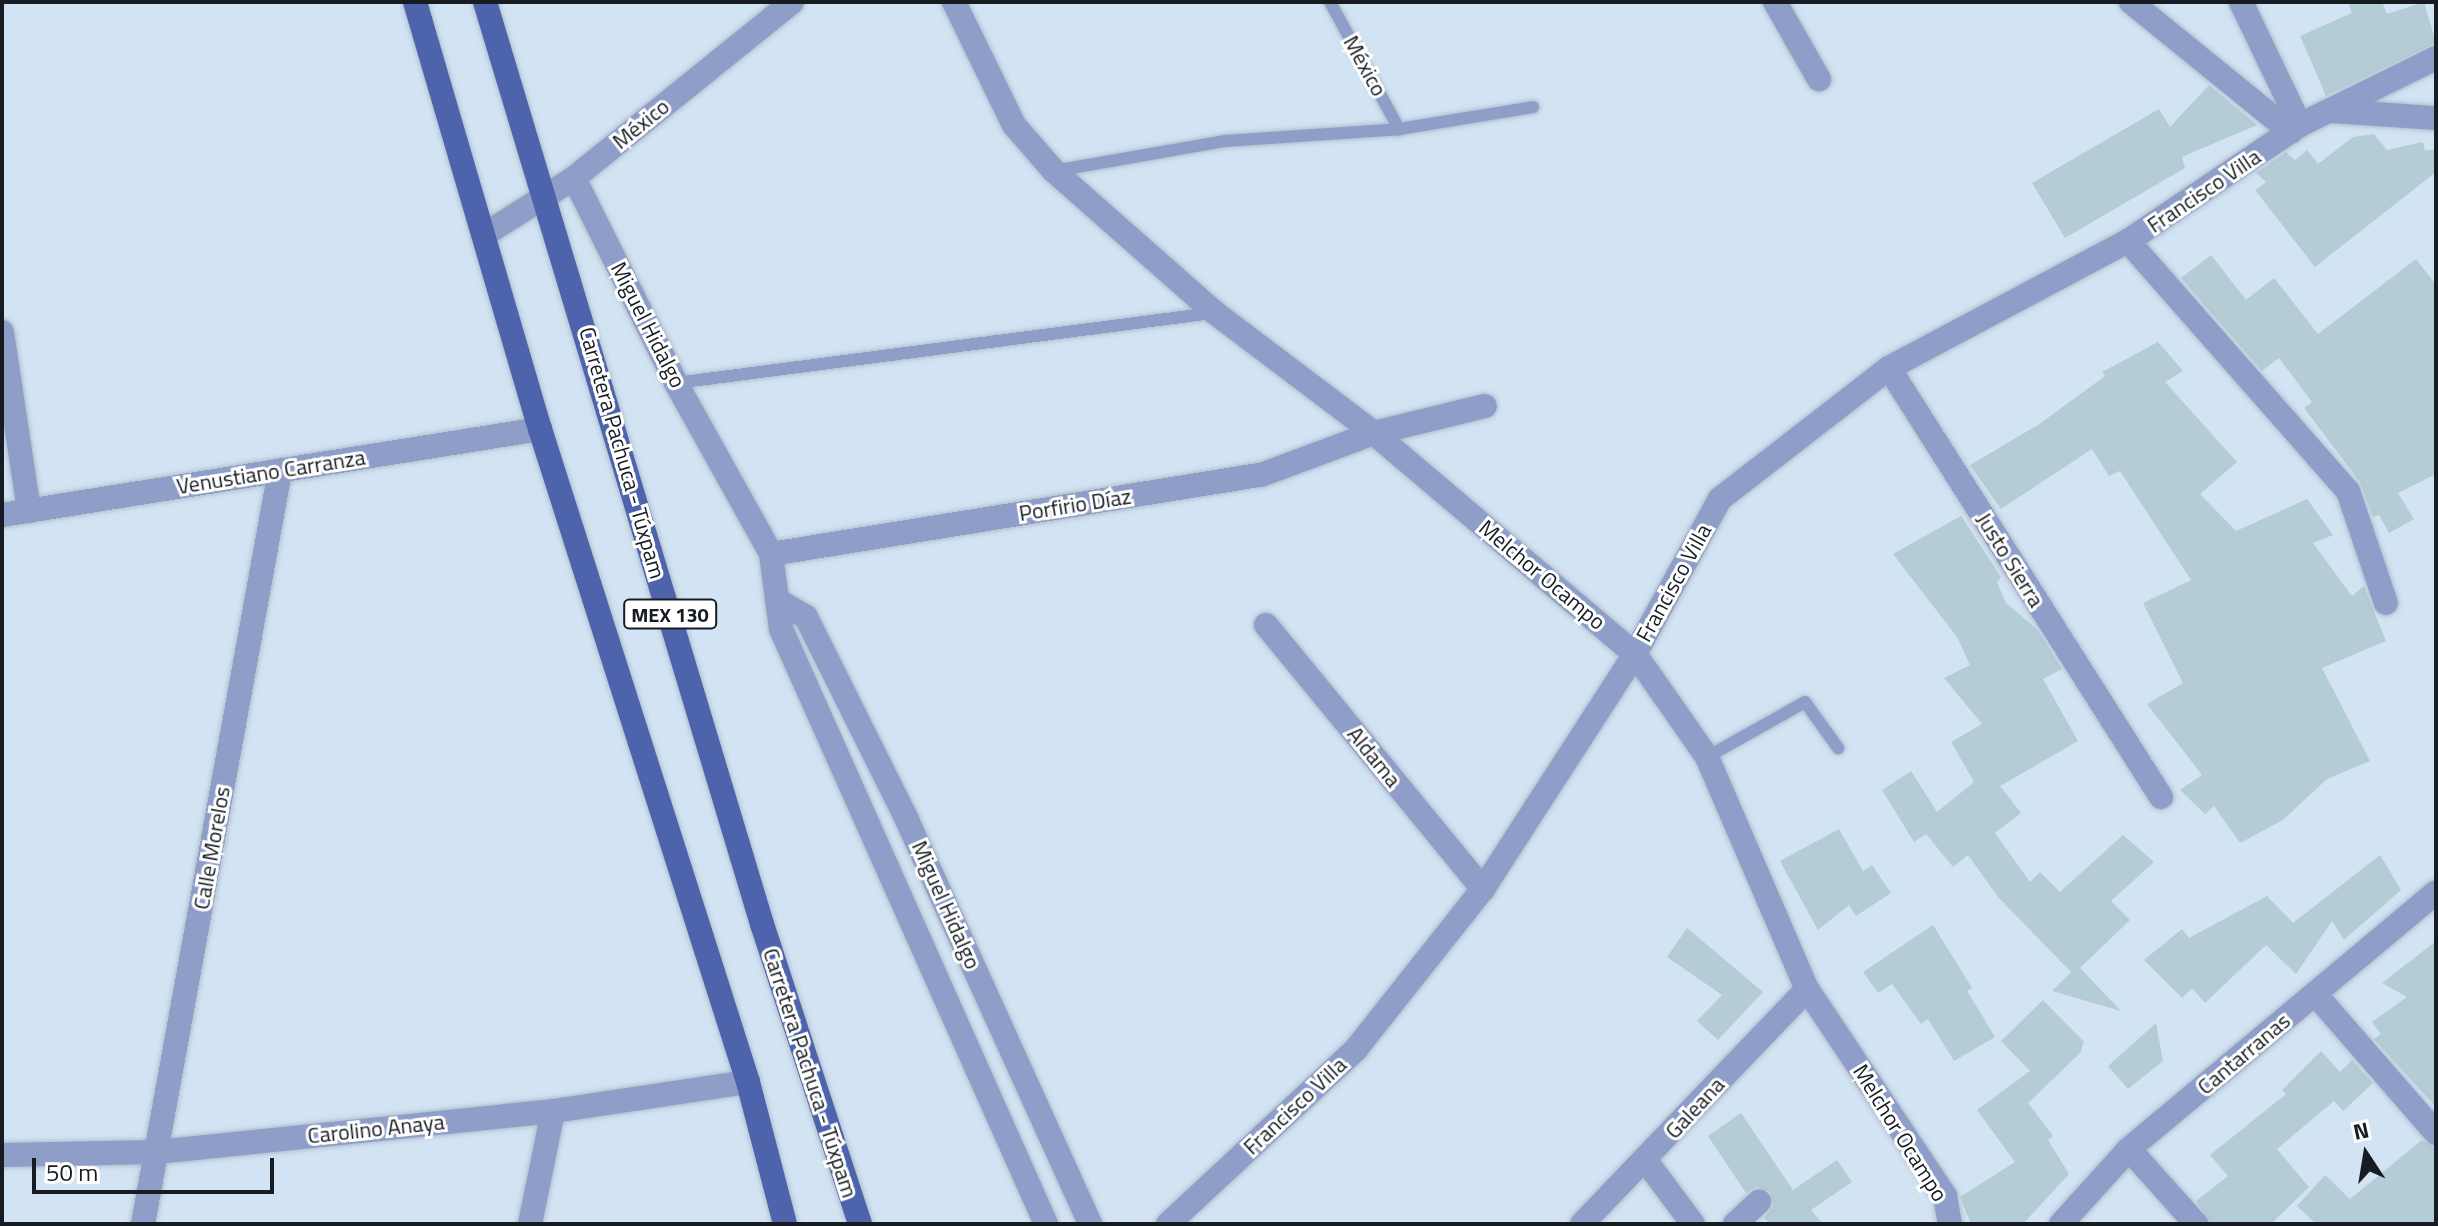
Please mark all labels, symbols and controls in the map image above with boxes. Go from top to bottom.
street label: México [1338,31,1392,101]
street label: México [607,93,675,155]
street label: Francisco Villa [2142,143,2266,239]
street label: Miguel Hidalgo [605,258,691,392]
street label: Carretera Pachuca - Túxpam [573,324,671,582]
street label: Venustiano Carranza [175,444,367,500]
street label: Porfirio Díaz [1017,483,1133,527]
street label: Justo Sierra [1971,508,2049,612]
street label: Melchor Ocampo [1473,515,1611,635]
street label: Francisco Villa [1631,519,1717,647]
road number: MEX 130 [622,598,718,630]
street label: Aldama [1342,721,1406,793]
street label: Calle Morelos [188,784,236,912]
street label: Miguel Hidalgo [906,837,986,973]
street label: Carretera Pachuca - Túxpam [757,945,863,1201]
street label: Cantarranas [2192,1008,2296,1100]
street label: Francisco Villa [1238,1052,1352,1160]
street label: Melchor Ocampo [1847,1060,1953,1206]
street label: Galeana [1660,1072,1730,1144]
street label: Carolino Anaya [306,1109,446,1149]
text: N [2350,1112,2372,1149]
north arrow [2326,1114,2406,1194]
scale bar [36,1142,278,1192]
text: 50 m [46,1154,98,1190]

